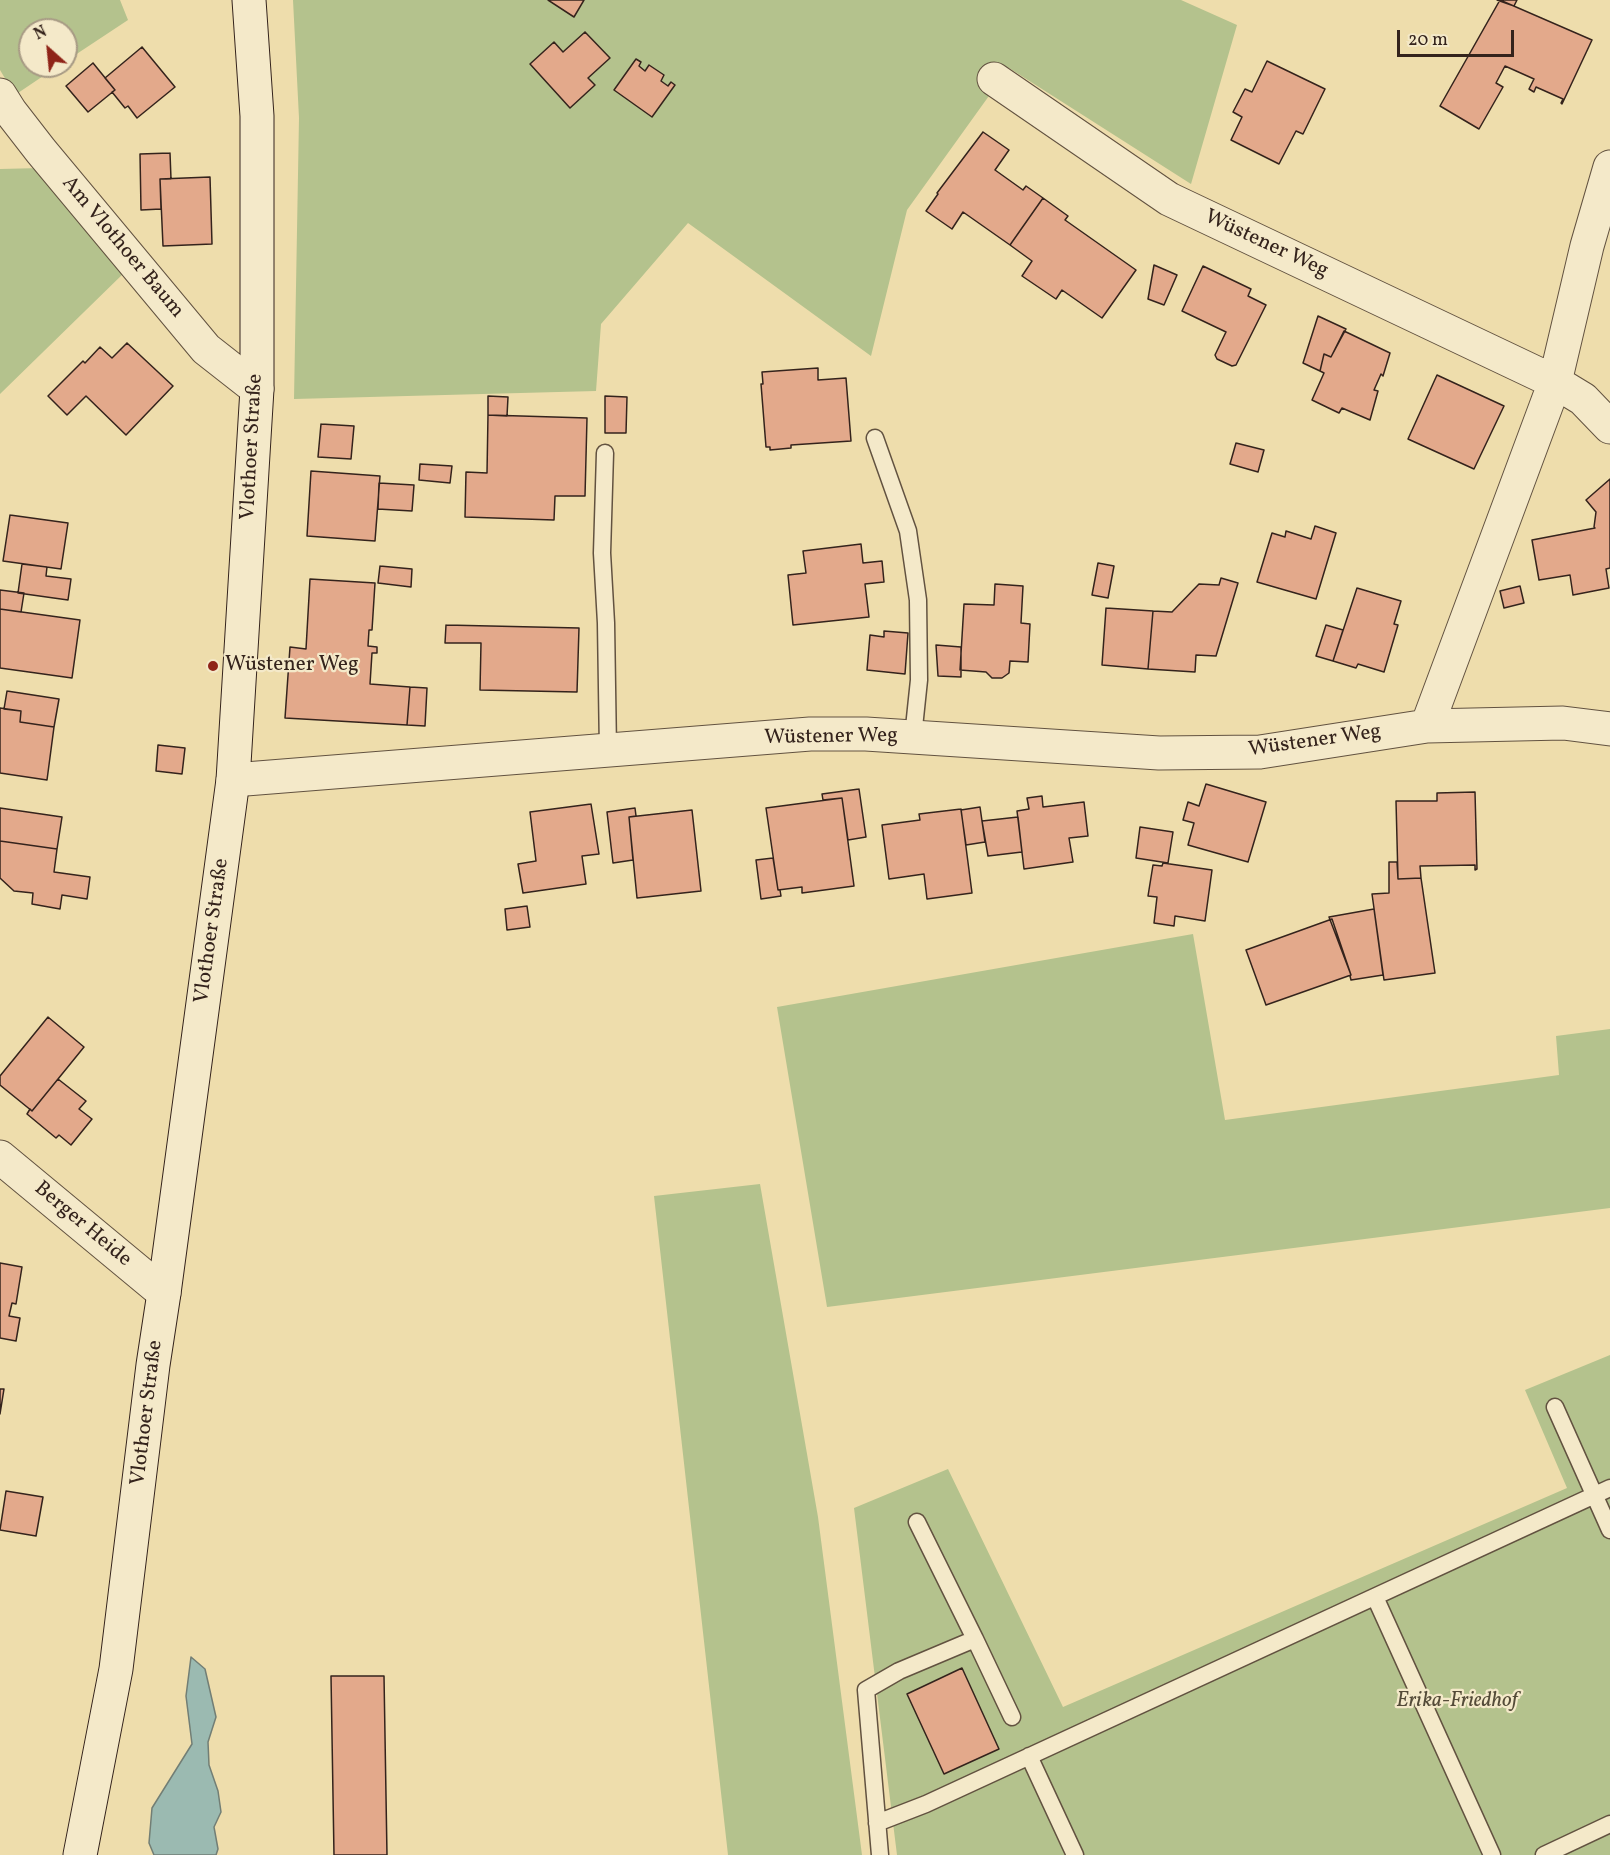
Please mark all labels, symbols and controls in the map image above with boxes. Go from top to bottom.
north arrow [18,18,78,78]
scale bar [1400,18,1517,56]
text: N [31,21,51,46]
text: 20 m [1408,28,1448,53]
street label: Am Vlothoer Baum [55,172,189,324]
street label: Wüstener Weg [1200,205,1332,285]
street label: Vlothoer Straße [237,373,269,521]
place label: Wüstener Weg [225,653,359,679]
marker: Wüstener Weg [206,659,220,673]
street label: Wüstener Weg [1247,720,1383,764]
street label: Wüstener Weg [764,724,898,752]
street label: Vlothoer Straße [190,857,236,1005]
street label: Berger Heide [28,1177,136,1273]
street label: Vlothoer Straße [127,1339,169,1487]
park label: Erika-Friedhof [1396,1689,1518,1715]

